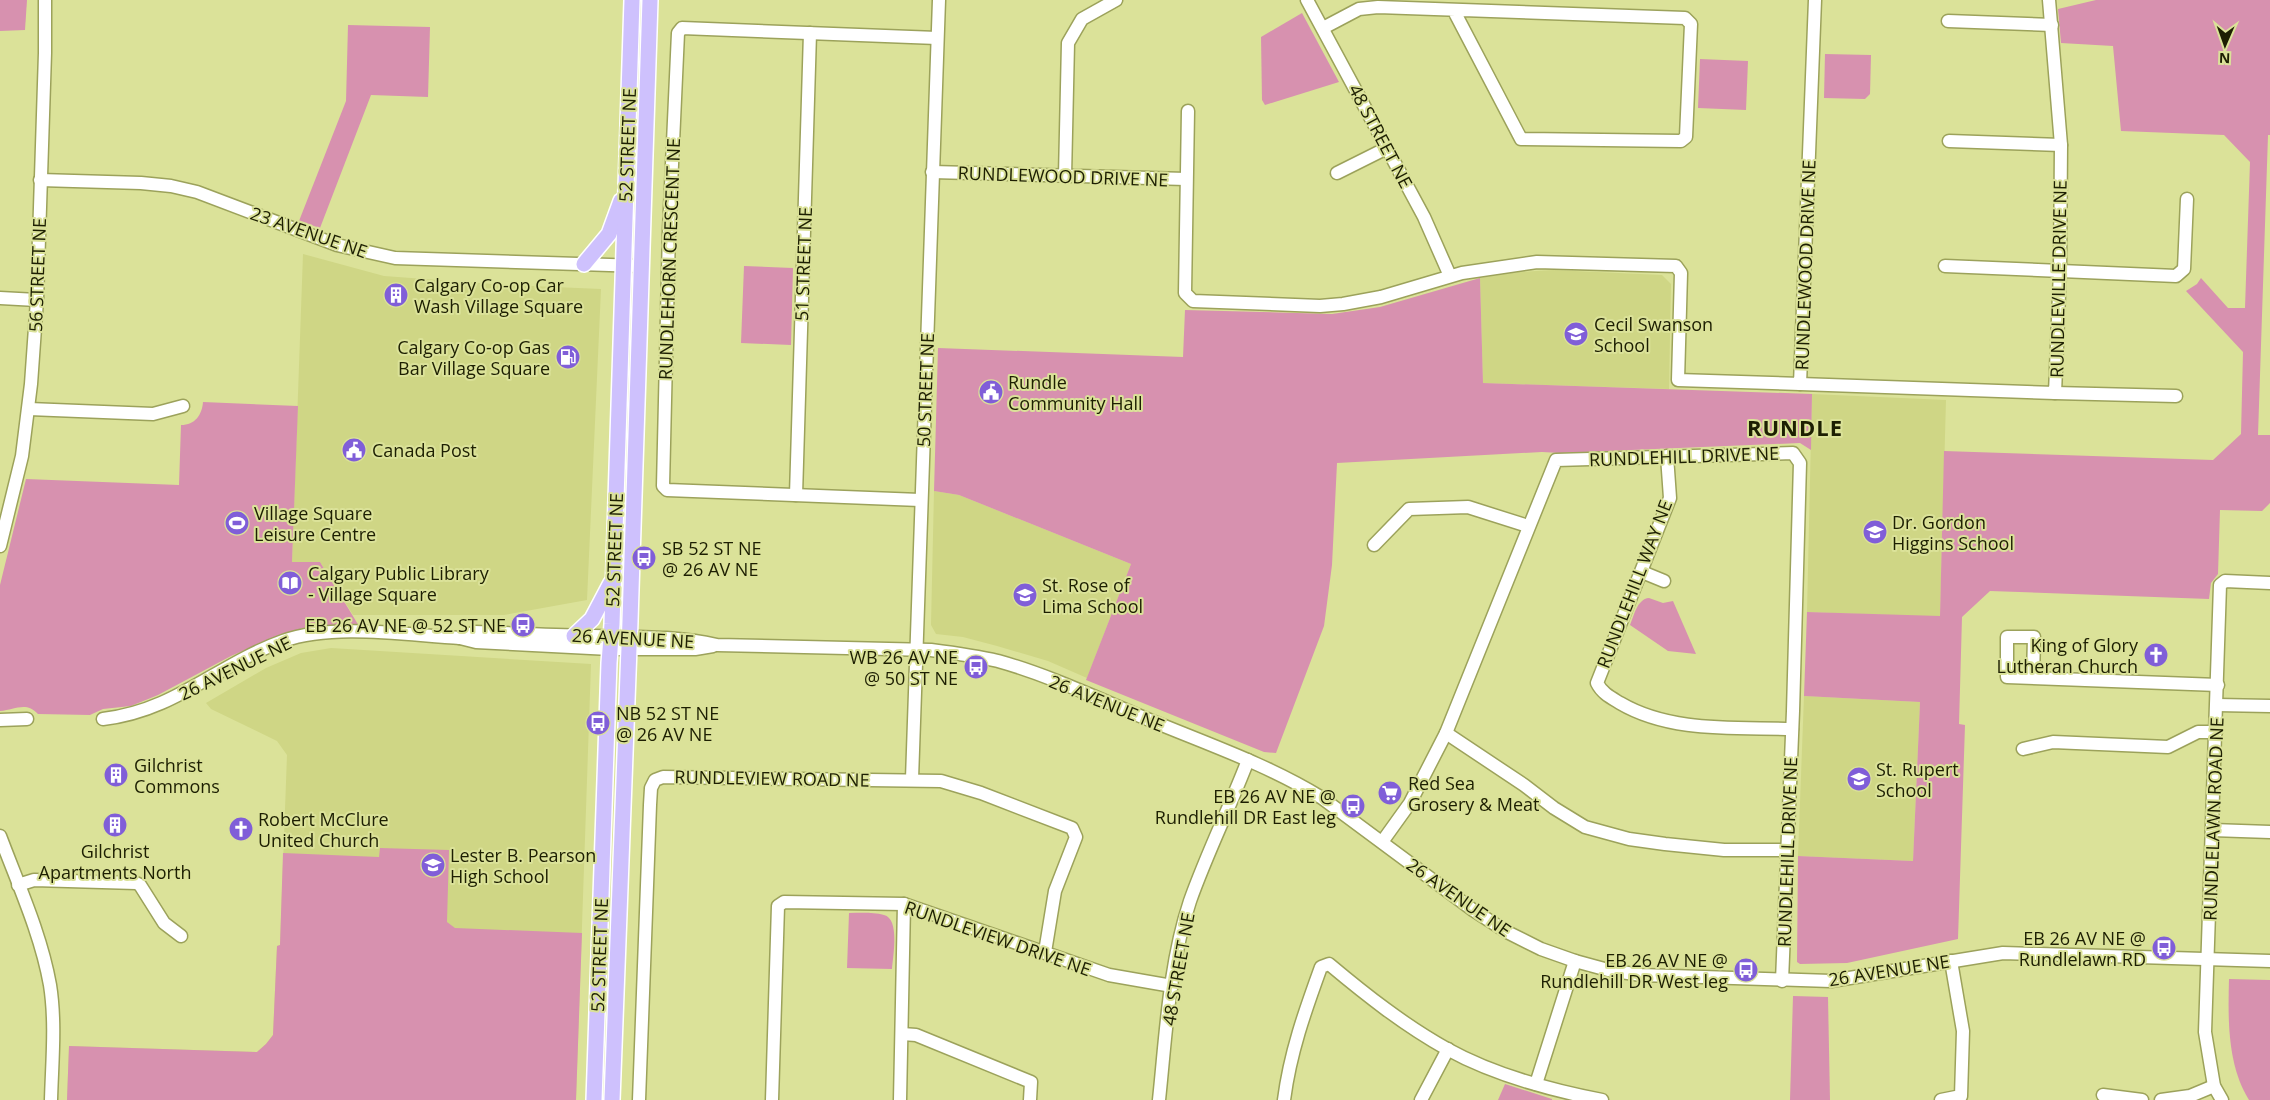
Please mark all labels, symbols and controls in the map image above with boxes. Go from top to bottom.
north arrow [2200,20,2250,70]
text: N [2219,49,2231,68]
street label: 48 STREET NE [1344,80,1418,192]
street label: 52 STREET NE [613,87,641,203]
street label: RUNDLEHORN CRESCENT NE [653,138,685,380]
street label: RUNDLEWOOD DRIVE NE [1789,159,1821,371]
street label: RUNDLEWOOD DRIVE NE [957,160,1169,192]
street label: RUNDLEVILLE DRIVE NE [2044,180,2072,378]
street label: 23 AVENUE NE [247,201,371,263]
street label: 51 STREET NE [789,206,817,322]
street label: 56 STREET NE [23,217,51,333]
place label: Calgary Co-op Car Wash Village Square [414,273,583,318]
building icon: Calgary Co-op Car Wash Village Square [383,282,409,308]
place label: Cecil Swanson School [1594,312,1713,357]
school or university icon: Cecil Swanson School [1563,321,1589,347]
street label: 50 STREET NE [911,332,939,448]
place label: Calgary Co-op Gas Bar Village Square [397,335,550,380]
fuel station icon: Calgary Co-op Gas Bar Village Square [555,344,581,370]
place label: Rundle Community Hall [1008,370,1143,415]
public building icon: Rundle Community Hall [978,379,1004,405]
district label: RUNDLE [1747,412,1843,442]
public building icon: Canada Post [341,437,367,463]
place label: Canada Post [372,438,477,462]
street label: RUNDLEHILL DRIVE NE [1589,441,1779,471]
street label: 52 STREET NE [600,492,628,608]
street label: RUNDLEHILL WAY NE [1591,496,1677,672]
place label: Village Square Leisure Centre [254,501,376,546]
sports icon: Village Square Leisure Centre [224,510,250,536]
place label: Dr. Gordon Higgins School [1892,510,2014,555]
school or university icon: Dr. Gordon Higgins School [1862,519,1888,545]
place label: SB 52 ST NE @ 26 AV NE [662,536,761,581]
bus stop icon: SB 52 ST NE @ 26 AV NE [631,545,657,571]
place label: Calgary Public Library - Village Square [308,561,490,606]
library icon: Calgary Public Library - Village Square [277,570,303,596]
place label: St. Rose of Lima School [1042,573,1143,618]
school or university icon: St. Rose of Lima School [1012,582,1038,608]
bus stop icon: EB 26 AV NE @ 52 ST NE [510,612,536,638]
place label: EB 26 AV NE @ 52 ST NE [305,613,506,637]
street label: 26 AVENUE NE [571,623,695,653]
street label: 26 AVENUE NE [175,630,295,706]
place label: King of Glory Lutheran Church [1996,633,2139,678]
church icon: King of Glory Lutheran Church [2143,642,2169,668]
place label: WB 26 AV NE @ 50 ST NE [849,645,958,690]
bus stop icon: WB 26 AV NE @ 50 ST NE [963,654,989,680]
street label: 26 AVENUE NE [1046,669,1168,737]
place label: NB 52 ST NE @ 26 AV NE [616,701,719,746]
bus stop icon: NB 52 ST NE @ 26 AV NE [585,710,611,736]
street label: RUNDLELAWN ROAD NE [2197,717,2229,921]
place label: Gilchrist Commons [134,753,220,798]
street label: RUNDLEHILL DRIVE NE [1772,757,1802,947]
place label: St. Rupert School [1876,757,1959,802]
building icon: Gilchrist Commons [103,762,129,788]
street label: RUNDLEVIEW ROAD NE [674,764,870,792]
school or university icon: St. Rupert School [1846,766,1872,792]
place label: Red Sea Grosery & Meat [1408,771,1540,816]
supermarket icon: Red Sea Grosery & Meat [1377,780,1403,806]
place label: EB 26 AV NE @ Rundlehill DR East leg [1155,784,1336,829]
bus stop icon: EB 26 AV NE @ Rundlehill DR East leg [1340,793,1366,819]
place label: Robert McClure United Church [258,807,389,852]
building icon: Gilchrist Apartments North [102,812,128,838]
church icon: Robert McClure United Church [228,816,254,842]
place label: Gilchrist Apartments North [39,839,191,884]
place label: Lester B. Pearson High School [450,843,596,888]
school or university icon: Lester B. Pearson High School [420,852,446,878]
street label: 26 AVENUE NE [1402,852,1516,942]
street label: RUNDLEVIEW DRIVE NE [902,895,1094,981]
street label: 52 STREET NE [585,897,613,1013]
street label: 48 STREET NE [1156,911,1200,1027]
place label: EB 26 AV NE @ Rundlelawn RD [2019,926,2146,971]
bus stop icon: EB 26 AV NE @ Rundlelawn RD [2151,935,2177,961]
place label: EB 26 AV NE @ Rundlehill DR West leg [1540,948,1728,993]
street label: 26 AVENUE NE [1827,949,1951,991]
bus stop icon: EB 26 AV NE @ Rundlehill DR West leg [1733,957,1759,983]

